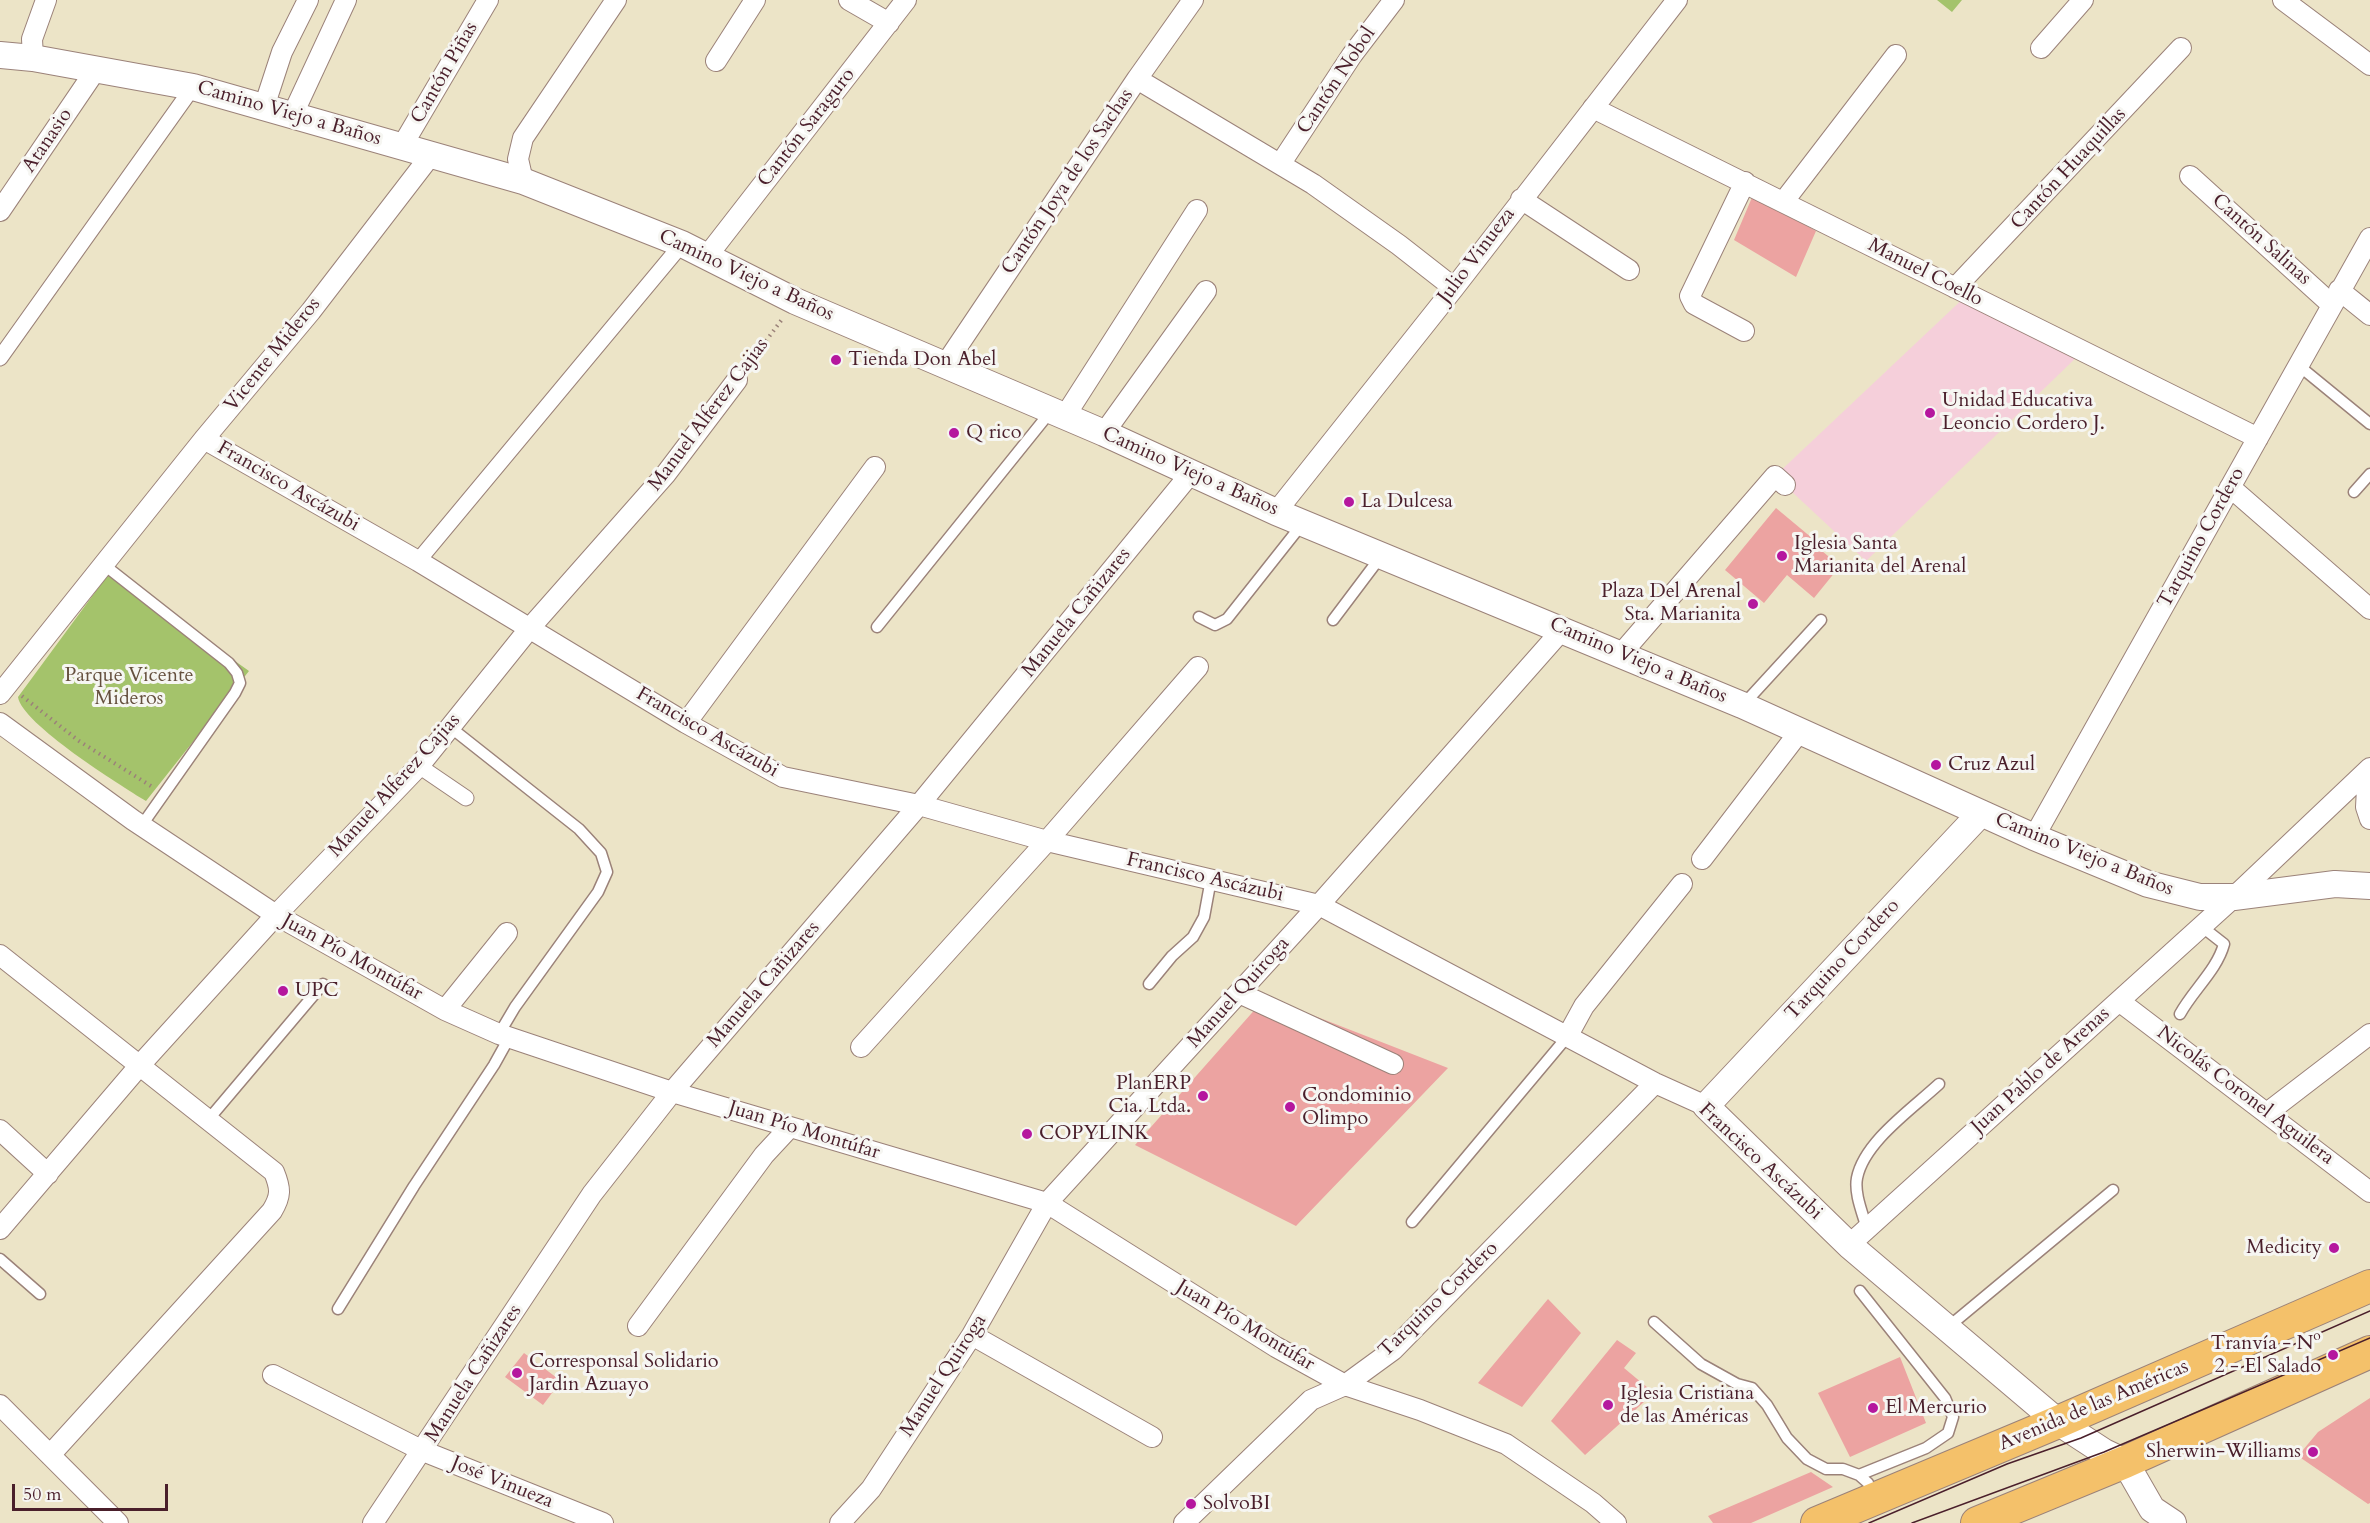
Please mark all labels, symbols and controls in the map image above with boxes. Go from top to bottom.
street label: Cantón Piñas [406,18,484,128]
street label: Cantón Nobol [1292,23,1382,139]
street label: Cantón Saraguro [753,64,861,192]
street label: Camino Viejo a Baños [194,76,384,152]
street label: Cantón Joya de los Sachas [997,85,1139,279]
street label: Cantón Huaquillas [2006,103,2132,235]
street label: Atanasio [18,104,78,178]
street label: Cantón Salinas [2206,189,2316,291]
street label: Julio Vinueza [1433,203,1521,309]
street label: Camino Viejo a Baños [655,225,837,327]
street label: Manuel Coello [1864,234,1986,312]
street label: Vicente Mideros [220,293,326,417]
street label: Manuel Alferez Cajias [644,334,774,496]
place label: Tienda Don Abel [848,348,996,372]
marker: Tienda Don Abel [829,353,843,367]
place label: Unidad Educativa Leoncio Cordero J. [1942,389,2105,436]
marker: Unidad Educativa Leoncio Cordero J. [1923,406,1937,420]
place label: Q rico [966,421,1021,445]
street label: Camino Viejo a Baños [1098,422,1282,522]
marker: Q rico [947,426,961,440]
street label: Francisco Ascázubi [213,437,363,537]
street label: Tarquino Cordero [2154,464,2250,612]
place label: La Dulcesa [1361,490,1453,514]
marker: La Dulcesa [1342,495,1356,509]
place label: Iglesia Santa Marianita del Arenal [1794,532,1966,579]
street label: Manuela Cañizares [1017,543,1137,683]
marker: Iglesia Santa Marianita del Arenal [1775,549,1789,563]
place label: Plaza Del Arenal Sta. Marianita [1601,580,1741,627]
marker: Plaza Del Arenal Sta. Marianita [1746,597,1760,611]
street label: Camino Viejo a Baños [1546,613,1730,709]
park label: Parque Vicente Mideros [64,664,194,711]
street label: Francisco Ascázubi [632,683,782,783]
street label: Manuel Alferez Cajias [324,709,466,863]
place label: Cruz Azul [1948,753,2035,777]
marker: Cruz Azul [1929,758,1943,772]
street label: Camino Viejo a Baños [1991,808,2177,902]
street label: Francisco Ascázubi [1124,848,1286,908]
street label: Tarquino Cordero [1781,895,1905,1025]
street label: Juan Pío Montúfar [277,909,427,1007]
street label: Manuela Cañizares [703,917,825,1053]
street label: Manuel Quiroga [1183,933,1295,1053]
place label: UPC [295,979,338,1003]
marker: UPC [276,984,290,998]
street label: Juan Pablo de Arenas [1967,1003,2115,1139]
street label: Nicolás Coronel Aguilera [2152,1022,2338,1170]
place label: PlanERP Cia. Ltda. [1108,1072,1191,1119]
place label: Condominio Olimpo [1302,1084,1411,1131]
marker: PlanERP Cia. Ltda. [1196,1089,1210,1103]
street label: Juan Pío Montúfar [725,1097,883,1165]
street label: Francisco Ascázubi [1693,1099,1827,1225]
marker: Condominio Olimpo [1283,1100,1297,1114]
place label: COPYLINK [1039,1122,1149,1146]
marker: COPYLINK [1020,1127,1034,1141]
place label: Medicity [2246,1236,2322,1260]
street label: Tarquino Cordero [1374,1237,1504,1363]
marker: Medicity [2327,1241,2341,1255]
street label: Juan Pío Montúfar [1171,1275,1319,1377]
street label: Manuela Cañizares [420,1301,528,1447]
street label: Manuel Quiroga [895,1310,993,1442]
place label: Tranvía - Nº 2 - El Salado [2210,1332,2321,1379]
marker: Tranvía - Nº 2 - El Salado [2326,1348,2340,1362]
place label: Corresponsal Solidario Jardin Azuayo [529,1350,719,1397]
street label: Avenida de las Américas [1996,1355,2192,1457]
marker: Corresponsal Solidario Jardin Azuayo [510,1366,524,1380]
place label: Iglesia Cristiana de las Américas [1620,1382,1754,1429]
place label: El Mercurio [1885,1396,1987,1420]
marker: Iglesia Cristiana de las Américas [1601,1398,1615,1412]
marker: El Mercurio [1866,1401,1880,1415]
place label: Sherwin-Williams [2146,1440,2301,1464]
marker: Sherwin-Williams [2306,1445,2320,1459]
street label: José Vinueza [447,1452,557,1514]
scale bar [15,1472,171,1510]
text: 50 m [23,1482,62,1507]
place label: SolvoBI [1203,1492,1270,1516]
marker: SolvoBI [1184,1497,1198,1511]

